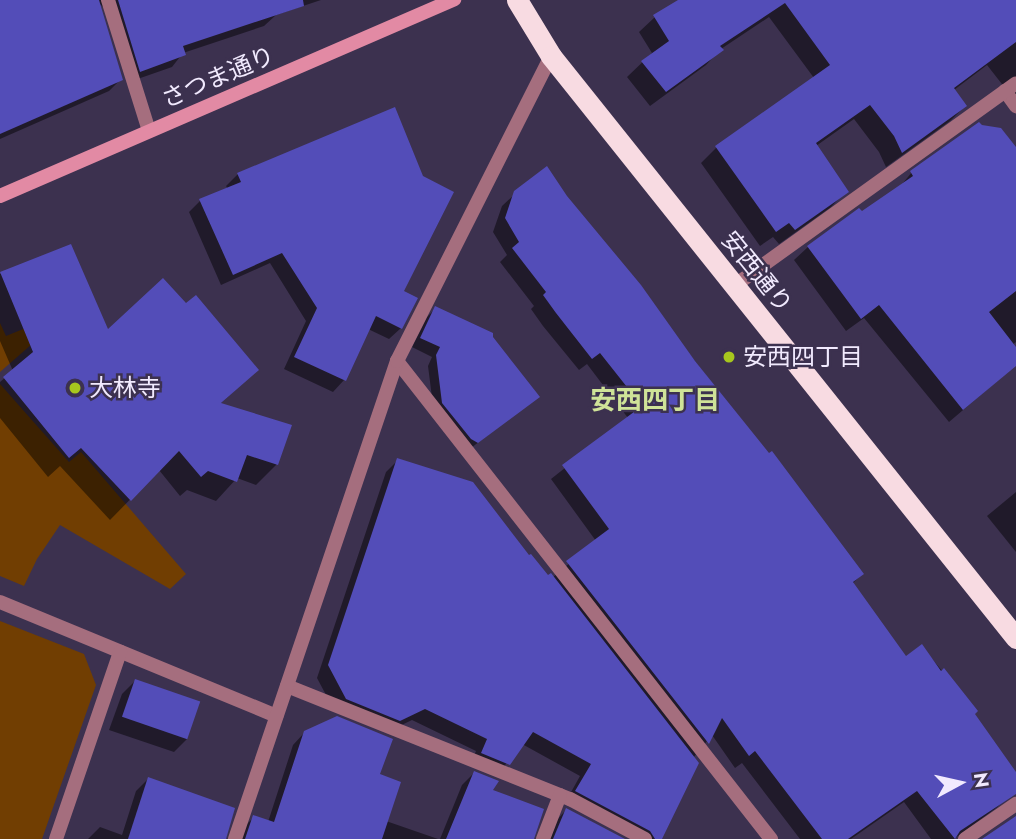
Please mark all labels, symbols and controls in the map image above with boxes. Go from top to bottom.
street label: さつま通り [157,40,279,114]
street label: 安西通り [716,226,798,318]
place label: 安西四丁目 [743,343,863,371]
marker: 安西四丁目 [721,349,737,365]
place label: 大林寺 [89,374,161,402]
marker: 大林寺 [67,380,83,396]
district label: 安西四丁目 [590,385,720,417]
north arrow [925,748,995,818]
text: N [967,771,996,789]

